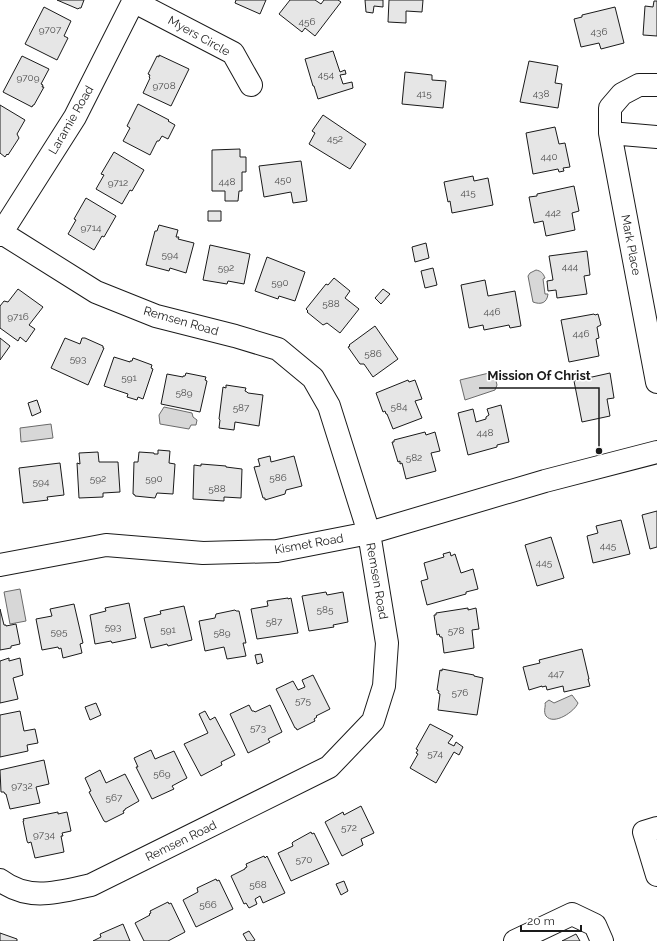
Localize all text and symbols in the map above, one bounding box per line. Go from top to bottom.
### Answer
street label: Myers Circle [166,13,232,59]
house number: 456 [299,16,315,27]
house number: 9707 [39,24,62,35]
house number: 436 [591,26,607,37]
house number: 454 [318,69,335,80]
house number: 9709 [16,72,40,83]
house number: 9708 [152,80,176,91]
street label: Laramie Road [46,83,96,157]
house number: 415 [416,88,432,99]
house number: 438 [533,88,549,99]
house number: 452 [327,133,343,144]
house number: 440 [540,151,558,162]
house number: 450 [274,174,292,185]
house number: 448 [219,176,235,187]
house number: 9712 [108,177,128,188]
house number: 415 [460,187,476,198]
house number: 442 [545,207,561,218]
street label: Mark Place [618,213,644,277]
house number: 9714 [81,222,102,233]
house number: 594 [162,249,179,260]
house number: 444 [562,261,579,272]
house number: 592 [218,262,234,273]
house number: 590 [271,277,289,288]
house number: 588 [322,298,340,309]
street label: Remsen Road [142,304,220,338]
house number: 446 [484,306,500,317]
house number: 9716 [7,311,29,322]
house number: 446 [573,328,589,339]
house number: 586 [364,348,382,359]
house number: 593 [70,353,86,364]
callout: Mission Of Christ [479,363,599,388]
text: Mission Of Christ [487,368,591,383]
house number: 591 [121,372,138,383]
house number: 589 [175,387,193,398]
house number: 584 [391,401,408,412]
house number: 587 [233,402,250,413]
house number: 448 [477,427,493,438]
house number: 582 [406,452,422,463]
house number: 586 [269,472,287,483]
house number: 592 [90,473,106,484]
house number: 590 [145,473,163,484]
house number: 594 [33,476,50,487]
house number: 588 [208,483,226,494]
street label: Kismet Road [273,531,345,557]
house number: 445 [600,540,617,551]
street label: Remsen Road [363,542,391,620]
house number: 445 [536,557,553,568]
house number: 585 [317,604,334,615]
house number: 587 [266,616,283,627]
house number: 593 [105,621,121,632]
house number: 591 [160,624,177,635]
house number: 578 [448,625,464,636]
house number: 595 [51,626,68,637]
house number: 589 [213,627,231,638]
house number: 447 [548,668,565,679]
house number: 576 [452,687,468,698]
house number: 575 [295,695,312,706]
house number: 573 [250,722,266,733]
house number: 574 [427,748,443,759]
house number: 569 [153,768,171,779]
house number: 9732 [11,780,33,791]
house number: 567 [106,792,123,803]
street label: Remsen Road [143,818,219,864]
house number: 572 [341,822,357,833]
house number: 9734 [33,829,56,840]
house number: 570 [296,854,312,865]
house number: 568 [249,879,267,890]
house number: 566 [199,899,217,910]
scale bar [521,907,581,933]
text: 20 m [527,914,555,928]

